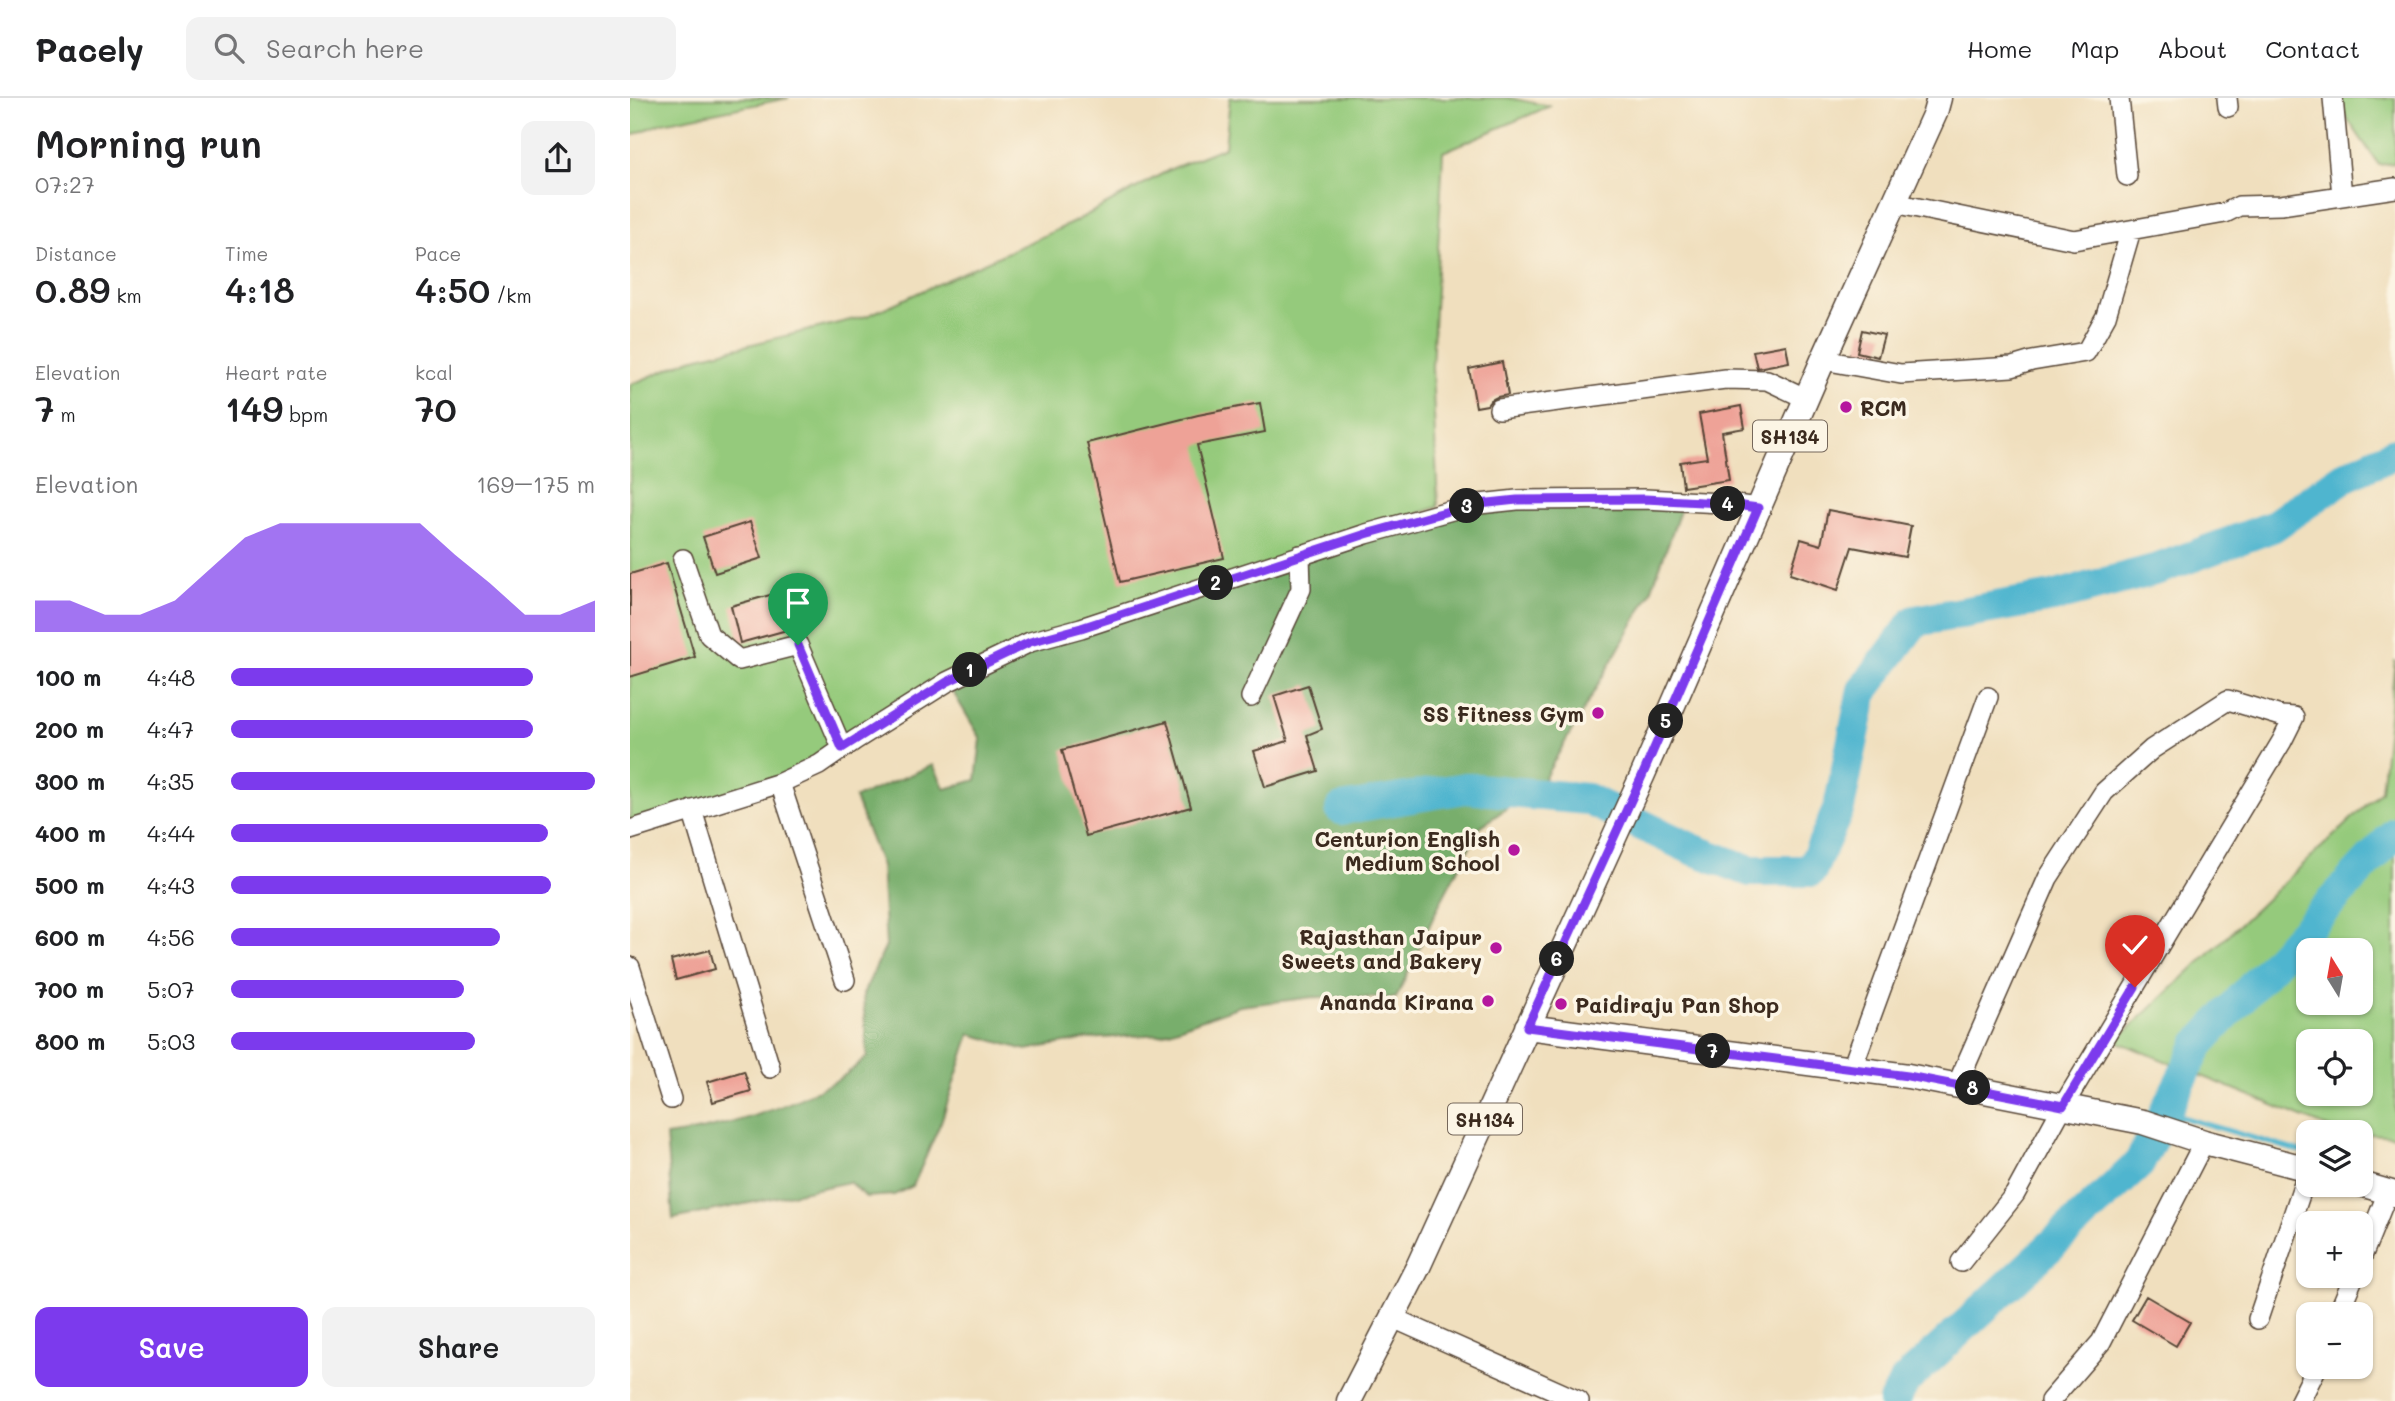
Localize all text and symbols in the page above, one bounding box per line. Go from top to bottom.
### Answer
search box [186,17,676,80]
text: Pacely [35,27,144,70]
icon: search [210,29,248,67]
text: Search here [266,31,424,65]
text: Home [1967,33,2032,64]
text: Map [2070,33,2119,64]
text: About [2157,33,2227,64]
text: Contact [2265,33,2360,64]
text: Morning run [35,118,262,168]
button: share [521,121,595,195]
text: 07:27 [35,169,95,199]
text: Distance [35,241,117,266]
text: Time [225,241,268,266]
text: Pace [415,241,461,266]
text: 0.89 [35,266,110,312]
text: 4:18 [225,266,295,312]
text: 4:50 [415,266,490,312]
text: km [110,283,142,308]
text: /km [490,283,532,308]
text: Elevation [35,360,120,385]
text: Heart rate [225,360,328,385]
text: kcal [415,360,453,385]
text: 7 [35,385,55,431]
text: 149 [225,385,283,431]
text: 70 [415,385,457,431]
place label: RCM [1860,394,1907,421]
marker: RCM [1838,399,1854,415]
text: m [55,402,76,427]
text: bpm [283,402,328,427]
road number: SH134 [1753,420,1827,452]
text: Elevation [35,469,138,499]
text: 169–175 m [476,469,595,499]
pin: 4 [1710,486,1746,522]
pin: 3 [1450,488,1484,524]
text: 4 [1721,491,1734,516]
text: 3 [1461,493,1472,518]
pin: 2 [1198,566,1234,601]
text: 2 [1210,570,1221,595]
pin [768,573,828,645]
icon: arrive [779,584,817,622]
pin: 1 [952,652,988,688]
text: 1 [965,657,974,682]
text: 100 m [35,662,101,692]
text: 4:48 [147,662,195,692]
place label: SS Fitness Gym [1423,700,1584,728]
pin: 5 [1648,704,1684,738]
marker: SS Fitness Gym [1590,705,1606,721]
text: 5 [1660,708,1671,733]
text: 200 m [35,714,104,744]
text: 4:47 [147,714,194,744]
text: 300 m [35,766,105,796]
text: 4:35 [147,766,195,796]
text: 400 m [35,818,106,848]
text: 4:44 [147,818,195,848]
place label: Centurion English Medium School [1315,825,1500,876]
marker: Centurion English Medium School [1506,842,1522,858]
text: 500 m [35,870,105,900]
text: 4:43 [147,870,195,900]
pin [2105,915,2165,987]
text: 600 m [35,922,105,952]
text: 4:56 [147,922,195,952]
place label: Rajasthan Jaipur Sweets and Bakery [1281,923,1482,975]
icon: check [2116,926,2154,964]
north arrow [2296,938,2373,1015]
map controls [2296,938,2373,1379]
marker: Rajasthan Jaipur Sweets and Bakery [1488,940,1504,956]
pin: 6 [1539,942,1574,976]
text: 6 [1551,946,1562,971]
text: 700 m [35,974,104,1004]
text: 5:07 [147,974,195,1004]
place label: Ananda Kirana [1319,988,1474,1015]
place label: Paidiraju Pan Shop [1575,991,1779,1018]
marker: Ananda Kirana [1480,993,1496,1009]
marker: Paidiraju Pan Shop [1553,996,1569,1012]
text: 800 m [35,1026,105,1056]
text: 5:03 [147,1026,195,1056]
button: locate [2296,1029,2373,1106]
pin: 7 [1696,1034,1730,1068]
text: 7 [1707,1038,1718,1063]
pin: 8 [1956,1070,1990,1105]
text: 8 [1967,1075,1978,1100]
road number: SH134 [1448,1104,1522,1134]
button: layers [2296,1120,2373,1197]
button: + [2296,1211,2373,1288]
button: − [2296,1302,2373,1379]
button: Save [35,1307,308,1387]
button: Share [322,1307,595,1387]

